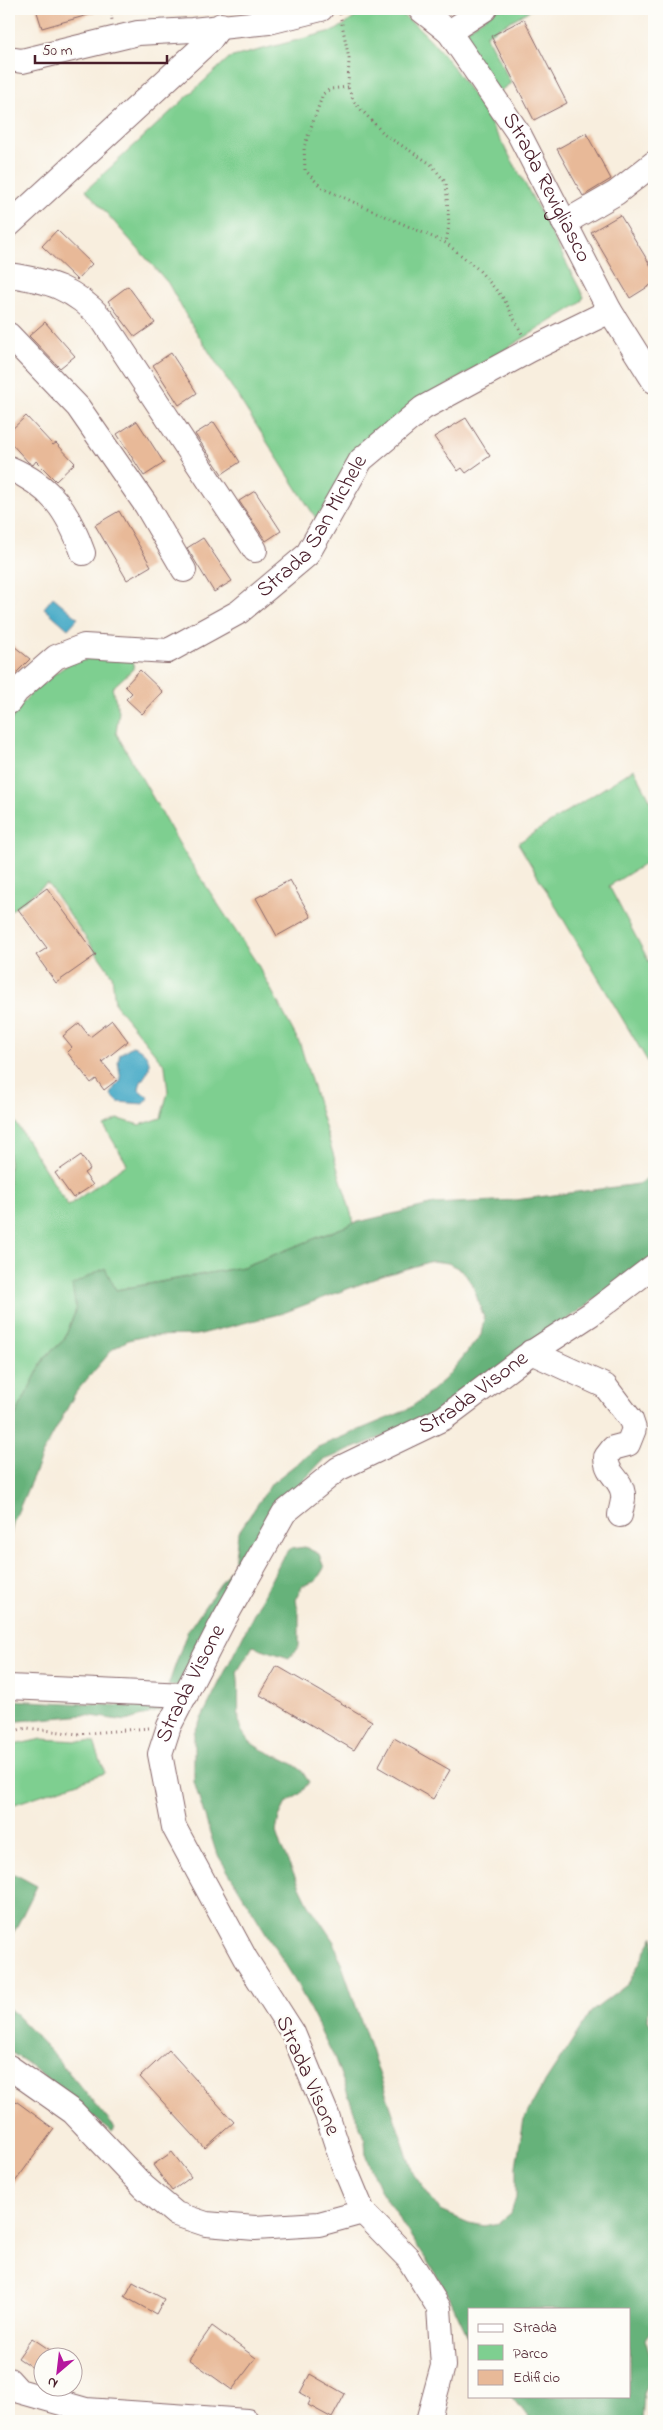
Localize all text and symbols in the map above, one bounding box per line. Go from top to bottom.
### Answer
scale bar [35,32,168,64]
text: 50 m [42,40,73,62]
street label: Strada Revigliasco [493,106,599,269]
street label: Strada San Michele [250,449,377,606]
street label: Strada Visone [413,1343,536,1444]
street label: Strada Visone [149,1619,235,1747]
street label: Strada Visone [266,2011,348,2141]
legend [468,2308,630,2398]
text: Strada [513,2317,557,2339]
text: Parco [513,2343,548,2365]
north arrow [32,2348,82,2398]
text: Edificio [513,2367,560,2389]
text: N [43,2371,62,2394]

